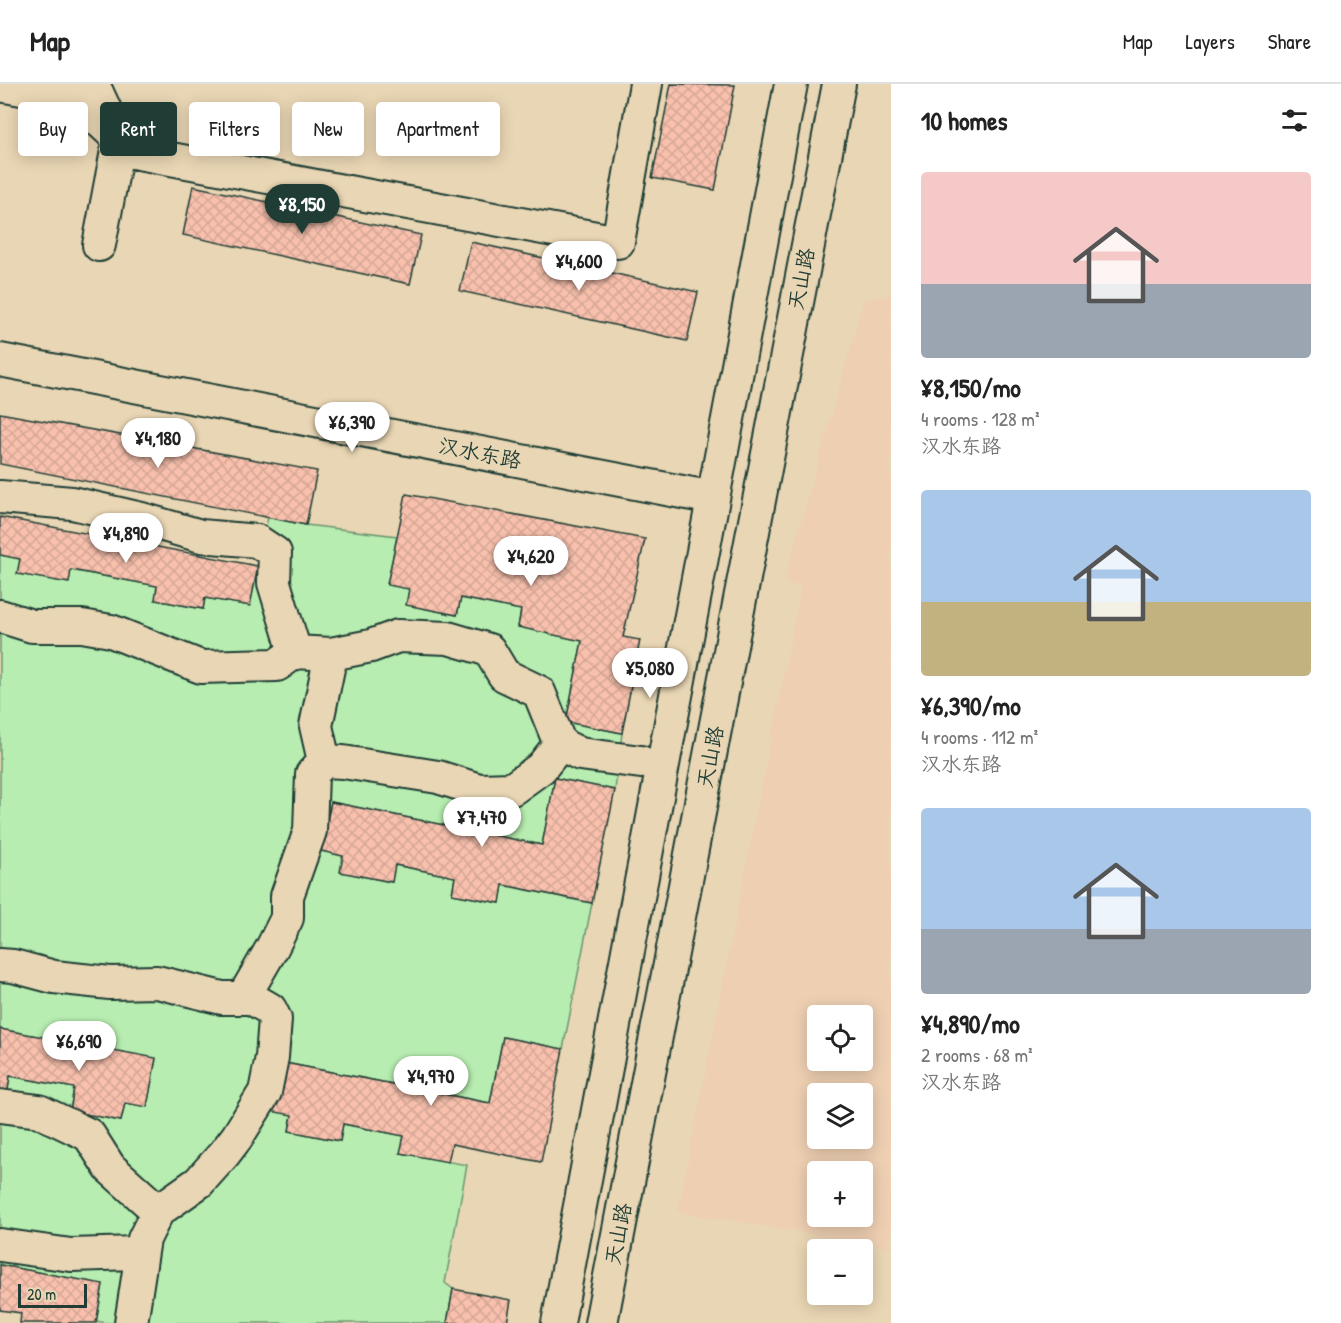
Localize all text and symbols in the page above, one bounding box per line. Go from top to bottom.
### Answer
text: Map [30,22,70,60]
text: Map [1123,27,1152,56]
text: Layers [1185,27,1235,56]
text: Share [1268,27,1311,56]
chip: Buy [18,102,88,156]
chip: Rent [100,102,177,156]
chip: Filters [189,102,280,156]
chip: New [292,102,364,156]
chip: Apartment [376,102,500,156]
text: 10 homes [921,103,1008,138]
icon: filters [1278,104,1311,137]
pin: ¥8,150 [253,184,351,235]
text: ¥8,150 [279,190,325,217]
icon: home [1062,211,1170,319]
pin: ¥4,600 [530,241,628,292]
street label: 天山路 [781,245,821,313]
text: ¥4,600 [556,247,602,274]
text: ¥8,150/mo [921,370,1021,405]
pin: ¥6,390 [303,402,401,453]
text: 4 rooms · 128 m² [921,405,1040,432]
text: ¥6,390 [329,408,375,435]
pin: ¥4,180 [109,418,207,469]
text: ¥4,180 [135,424,181,451]
street label: 汉水东路 [436,431,524,475]
text: 汉水东路 [921,432,1001,459]
pin: ¥4,890 [77,513,175,564]
text: ¥4,890 [103,519,149,546]
icon: home [1062,529,1170,637]
pin: ¥4,620 [482,536,580,587]
text: ¥4,620 [507,542,555,569]
pin: ¥5,080 [601,648,699,699]
text: ¥5,080 [626,654,674,681]
text: ¥6,390/mo [921,688,1021,723]
street label: 天山路 [690,723,730,791]
text: 4 rooms · 112 m² [921,723,1038,750]
text: 汉水东路 [921,750,1001,777]
pin: ¥7,470 [433,797,531,848]
text: ¥7,470 [457,803,507,830]
icon: home [1062,847,1170,955]
map controls [807,1005,873,1305]
button: locate [807,1005,873,1071]
text: ¥4,890/mo [921,1006,1020,1041]
pin: ¥6,690 [30,1021,128,1072]
text: ¥6,690 [56,1027,102,1054]
text: 2 rooms · 68 m² [921,1041,1033,1068]
pin: ¥4,970 [382,1056,480,1107]
text: ¥4,970 [407,1062,455,1089]
text: 汉水东路 [921,1068,1001,1095]
button: layers [807,1083,873,1149]
button: + [807,1161,873,1227]
street label: 天山路 [598,1200,638,1268]
button: − [807,1239,873,1305]
scale bar [18,1281,87,1308]
text: 20 m [27,1283,56,1305]

